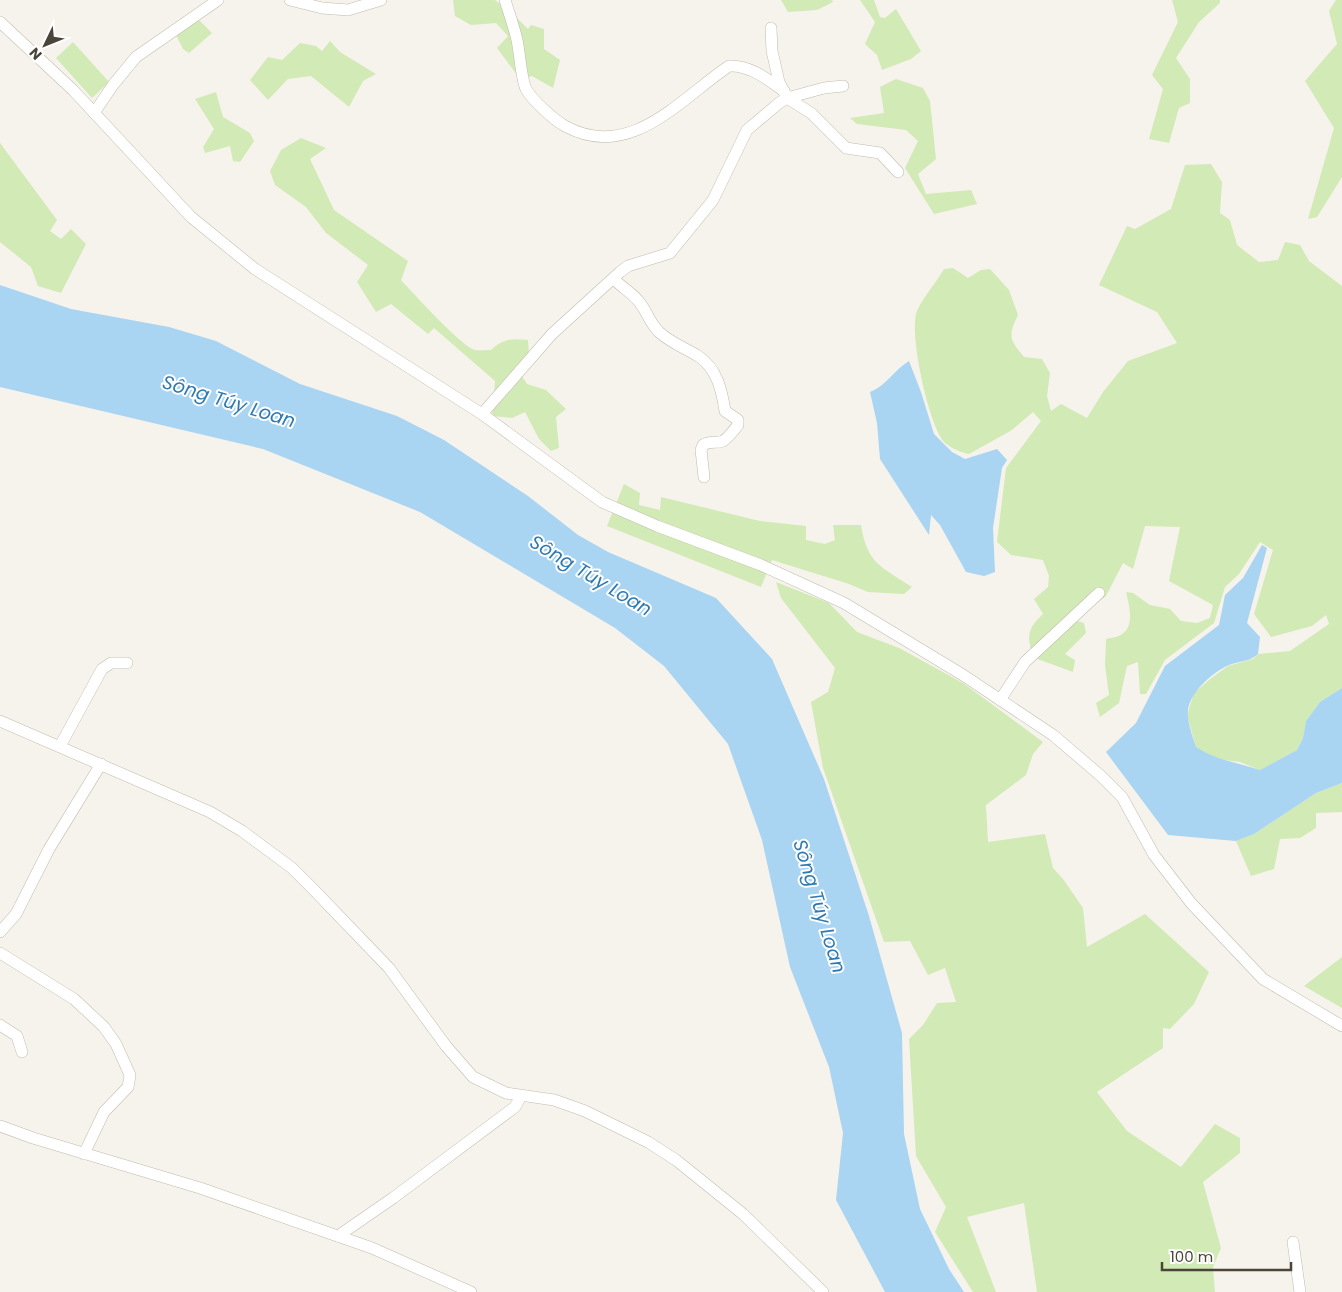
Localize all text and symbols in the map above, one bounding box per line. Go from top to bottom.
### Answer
north arrow [20,20,70,70]
text: N [25,43,46,65]
water label: Sông Túy Loan [159,368,299,435]
water label: Sông Túy Loan [525,528,657,623]
water label: Sông Túy Loan [786,836,853,976]
scale bar [1162,1240,1291,1272]
text: 100 m [1170,1246,1213,1267]

